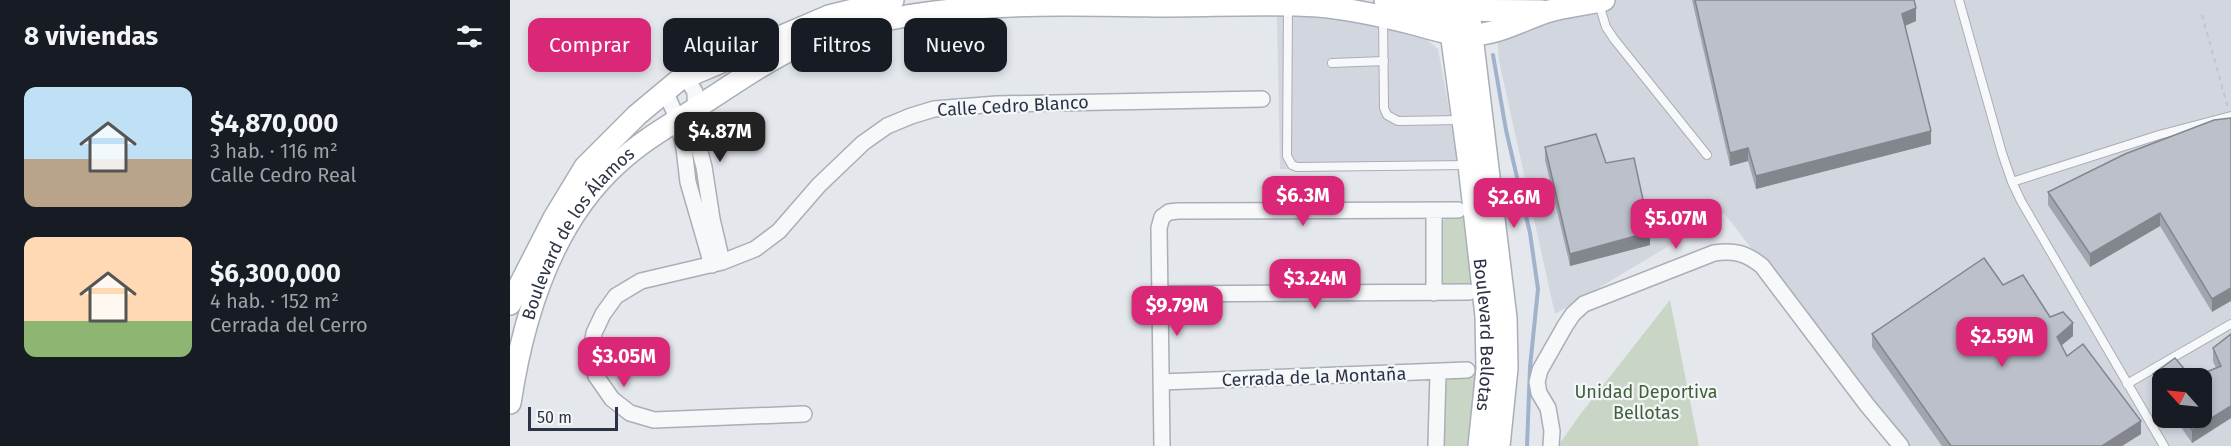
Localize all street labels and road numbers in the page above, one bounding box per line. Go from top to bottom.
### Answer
street label: Calle Cedro Blanco [937,91,1089,121]
street label: Boulevard de los Álamos [517,143,639,323]
street label: Boulevard Bellotas [1469,257,1498,412]
street label: Cerrada de la Montaña [1221,363,1407,391]

